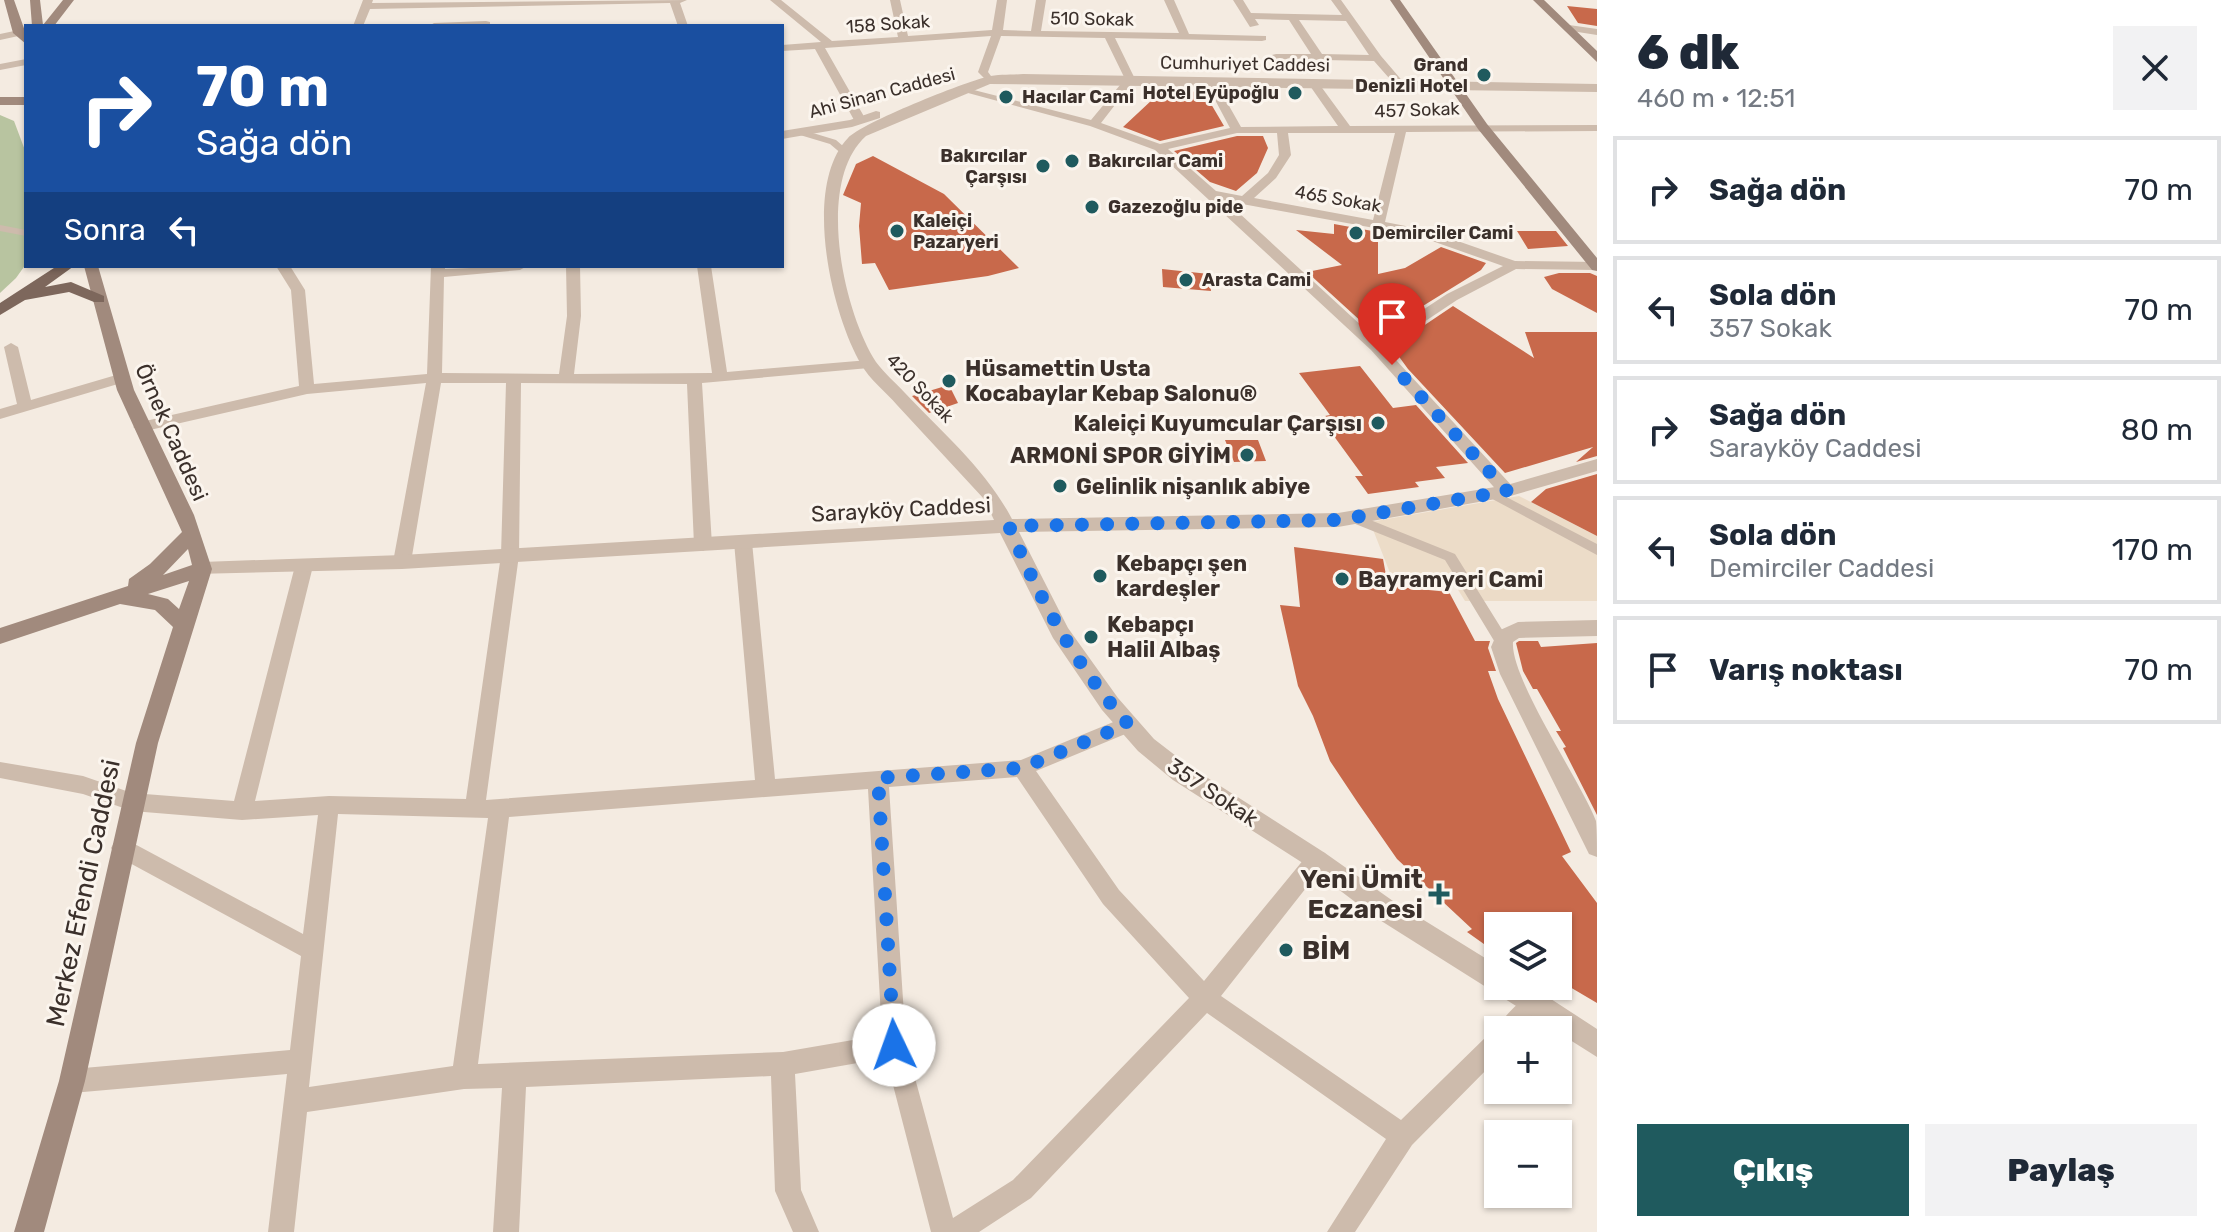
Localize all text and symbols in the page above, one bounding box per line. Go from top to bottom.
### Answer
street label: 510 Sokak [1050,7,1135,31]
street label: 158 Sokak [845,10,931,38]
text: 6 dk [1637,24,1739,81]
button: close [2113,26,2197,110]
street label: Cumhuriyet Caddesi [1160,52,1330,76]
text: 70 m [196,54,329,120]
place label: Grand Denizli Hotel [1355,54,1468,97]
icon: right [64,56,168,160]
street label: Ahi Sinan Caddesi [806,63,958,123]
marker: Grand Denizli Hotel [1475,66,1493,84]
place label: Hotel Eyüpoğlu [1142,82,1279,104]
text: 460 m · 12:51 [1637,83,1795,114]
marker: Hotel Eyüpoğlu [1286,84,1304,102]
place label: Hacılar Cami [1022,86,1134,108]
marker: Hacılar Cami [997,88,1015,106]
street label: 457 Sokak [1374,97,1461,122]
text: Sağa dön [196,121,352,164]
place label: Bakırcılar Çarşısı [940,145,1027,188]
place label: Bakırcılar Cami [1088,150,1223,172]
marker: Bakırcılar Cami [1063,152,1081,170]
marker: Bakırcılar Çarşısı [1034,157,1052,175]
icon: right [1641,168,1685,212]
text: Sağa dön [1709,172,1846,208]
text: 70 m [2125,172,2193,208]
street label: 465 Sokak [1293,181,1383,218]
place label: Gazezoğlu pide [1108,196,1244,218]
marker: Gazezoğlu pide [1083,198,1101,216]
icon: left [162,208,206,252]
place label: Kaleiçi Pazaryeri [913,210,999,253]
text: Sonra [64,212,146,248]
marker: Kaleiçi Pazaryeri [888,222,906,240]
place label: Demirciler Cami [1372,222,1513,244]
marker: Demirciler Cami [1347,224,1365,242]
place label: Arasta Cami [1202,269,1311,291]
marker: Arasta Cami [1177,271,1195,289]
text: Sola dön [1709,277,1836,313]
pin [1358,283,1426,365]
icon: left [1641,288,1685,332]
text: 70 m [2125,292,2193,328]
icon: arrive [1370,295,1414,339]
text: 357 Sokak [1709,313,1832,344]
street label: 420 Sokak [882,349,959,428]
place label: Hüsamettin Usta Kocabaylar Kebap Salonu® [965,355,1257,407]
street label: Örnek Caddesi [129,359,214,505]
marker: Hüsamettin Usta Kocabaylar Kebap Salonu® [940,372,958,390]
text: Sağa dön [1709,397,1846,433]
icon: right [1641,408,1685,452]
place label: Kaleiçi Kuyumcular Çarşısı [1073,410,1362,437]
text: 80 m [2121,412,2193,448]
marker: Kaleiçi Kuyumcular Çarşısı [1369,414,1387,432]
text: Sarayköy Caddesi [1709,433,1922,464]
place label: ARMONİ SPOR GİYİM [1010,442,1231,469]
marker: ARMONİ SPOR GİYİM [1238,446,1256,464]
place label: Gelinlik nişanlık abiye [1076,473,1310,500]
marker: Gelinlik nişanlık abiye [1051,477,1069,495]
street label: Sarayköy Caddesi [811,491,992,528]
text: Sola dön [1709,517,1836,553]
icon: left [1641,528,1685,572]
text: 170 m [2112,532,2193,568]
place label: Kebapçı şen kardeşler [1116,550,1247,602]
text: Demirciler Caddesi [1709,553,1934,584]
place label: Bayramyeri Cami [1358,566,1543,593]
marker: Kebapçı şen kardeşler [1091,567,1109,585]
marker: Bayramyeri Cami [1333,570,1351,588]
place label: Kebapçı Halil Albaş [1107,611,1220,663]
marker: Kebapçı Halil Albaş [1082,628,1100,646]
icon: arrive [1641,648,1685,692]
text: Varış noktası [1709,652,1903,688]
text: 70 m [2125,652,2193,688]
street label: 357 Sokak [1162,752,1264,833]
street label: Merkez Efendi Caddesi [40,757,127,1030]
place label: Yeni Ümit Eczanesi [1300,864,1423,925]
marker: Yeni Ümit Eczanesi [1430,885,1448,903]
map controls [1484,912,1572,1208]
button: layers [1484,912,1572,1000]
place label: BİM [1302,935,1350,966]
marker: BİM [1277,941,1295,959]
position arrow [852,1003,936,1087]
button: + [1484,1016,1572,1104]
button: − [1484,1120,1572,1208]
button: Çıkış [1637,1124,1909,1216]
button: Paylaş [1925,1124,2197,1216]

